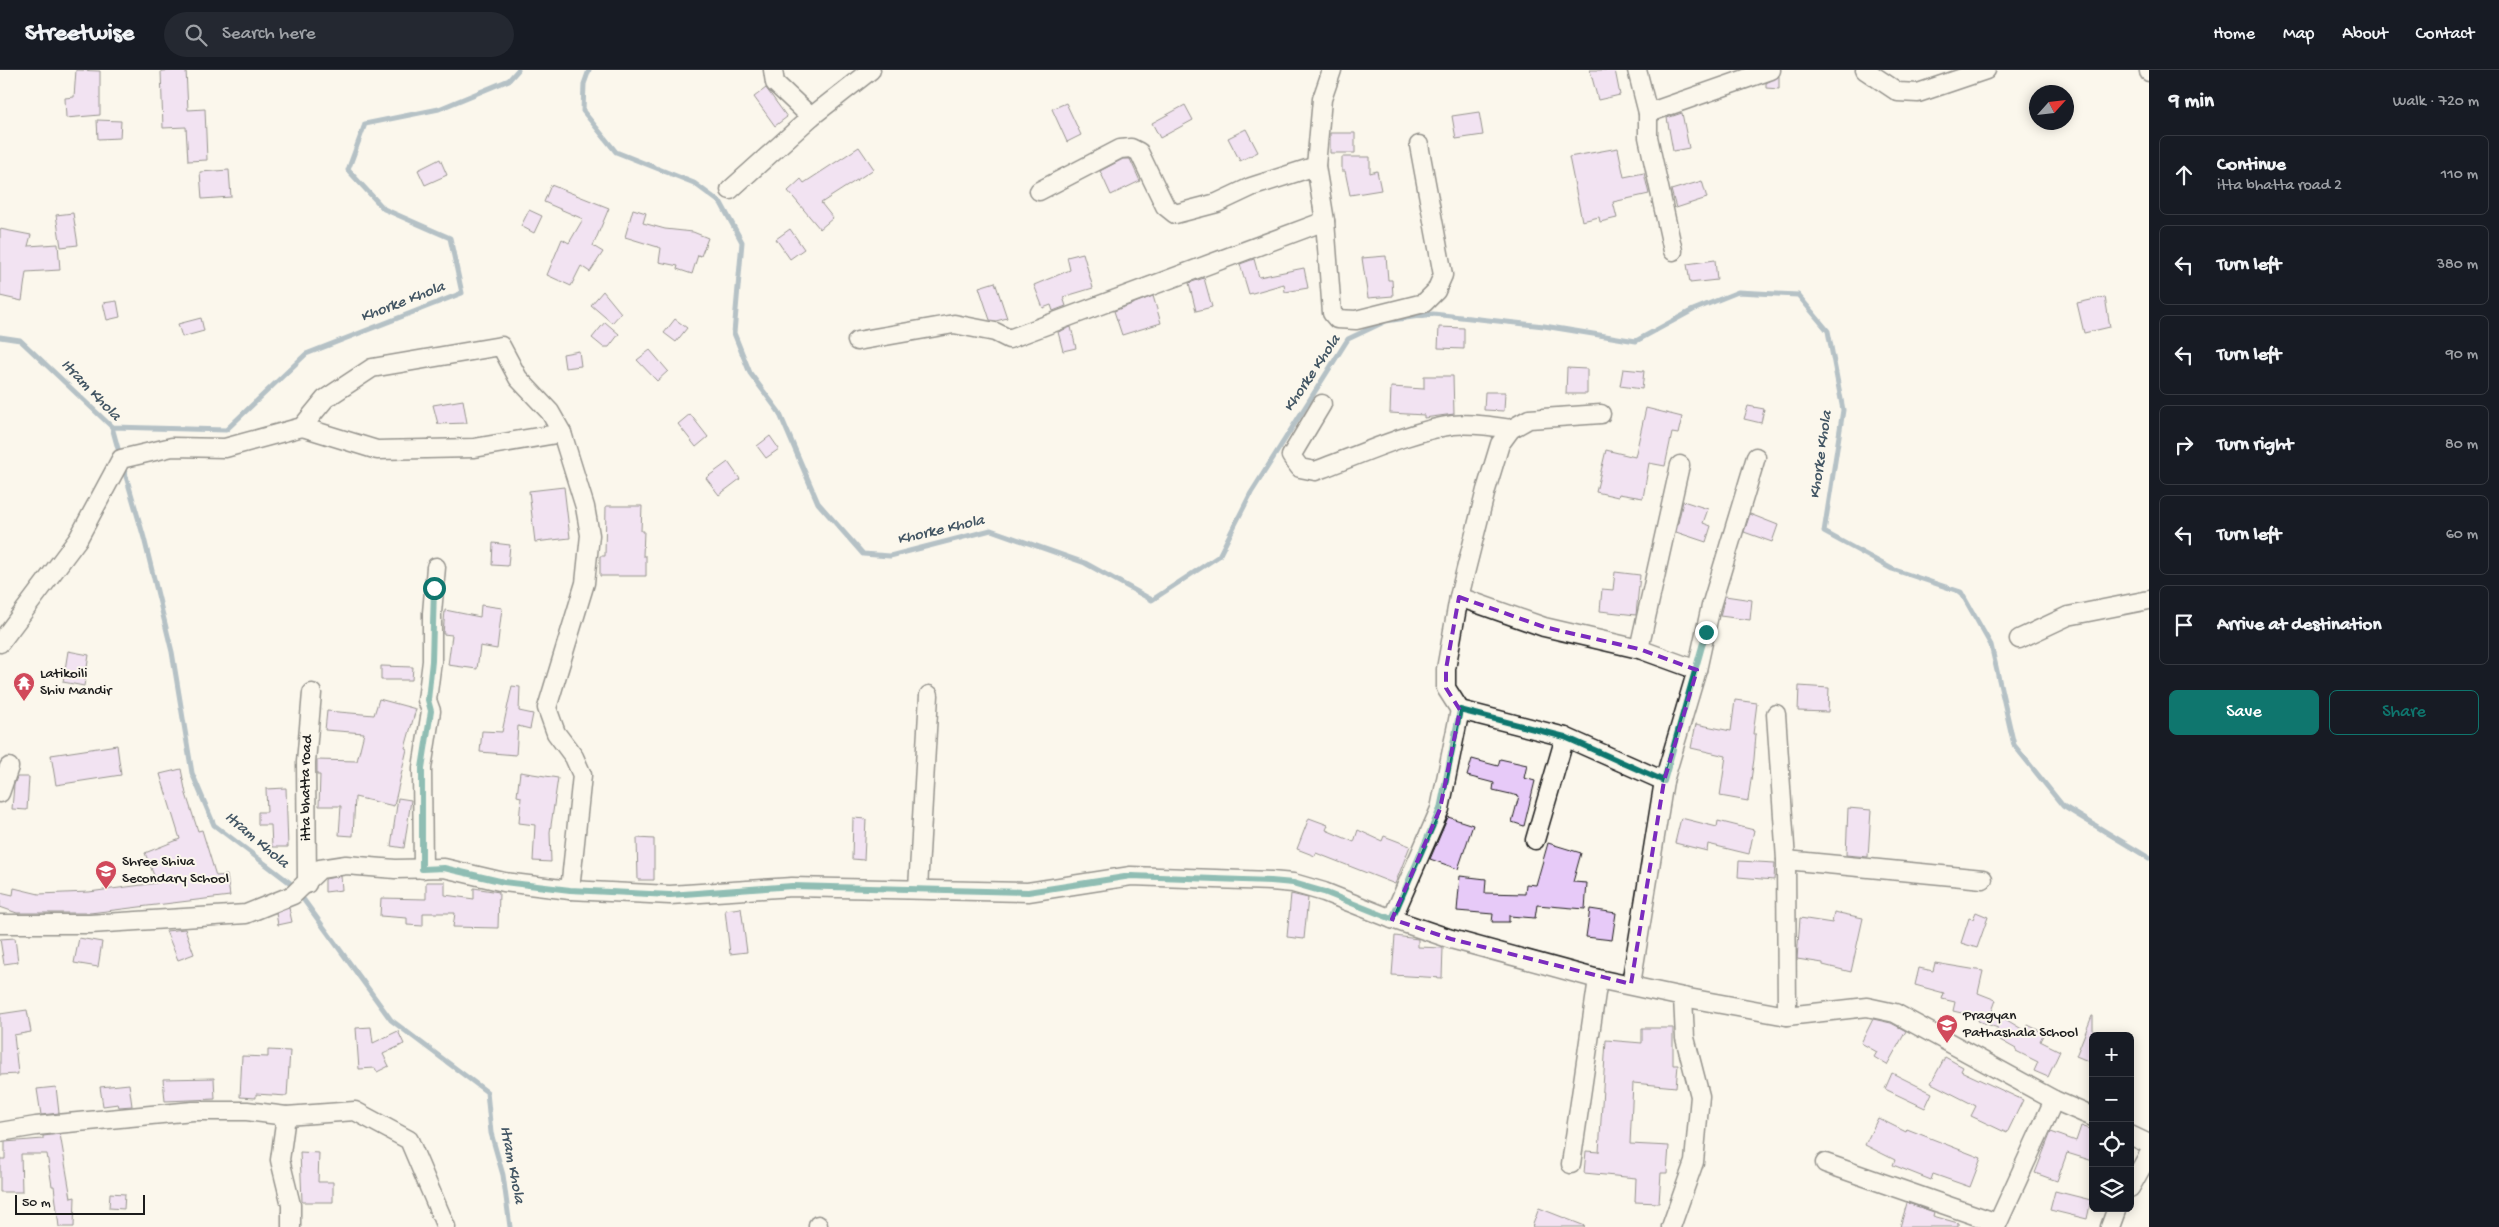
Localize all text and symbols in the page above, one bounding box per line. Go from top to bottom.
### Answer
search box [164,12,514,57]
text: Streetwise [25,20,134,49]
icon: search [182,21,210,49]
text: Search here [222,23,316,46]
text: Home [2213,24,2255,45]
text: Map [2283,24,2314,45]
text: About [2342,24,2388,45]
text: Contact [2416,24,2474,45]
north arrow [2029,85,2074,130]
text: 9 min [2169,90,2214,115]
text: Walk · 720 m [2393,93,2479,112]
text: Continue [2217,154,2286,177]
icon: ahead [2170,161,2198,189]
text: 110 m [2441,166,2478,185]
text: itta bhatta road 2 [2217,177,2342,196]
icon: left [2170,251,2198,279]
text: Turn left [2217,254,2281,277]
text: 380 m [2437,256,2478,275]
water label: Khorke Khola [358,278,449,328]
water label: Khorke Khola [1280,331,1346,416]
icon: left [2170,341,2198,369]
text: Turn left [2217,344,2281,367]
text: 90 m [2446,346,2478,365]
water label: Itram Khola [56,356,125,427]
water label: Khorke Khola [1806,409,1838,500]
icon: right [2170,431,2198,459]
text: Turn right [2217,434,2293,457]
text: 80 m [2445,436,2478,455]
water label: Khorke Khola [896,512,987,550]
icon: left [2170,521,2198,549]
text: Turn left [2217,524,2281,547]
text: 60 m [2446,526,2478,545]
route start [423,577,446,600]
icon: arrive [2170,611,2198,639]
text: Arrive at destination [2217,614,2381,637]
route end [1695,621,1718,644]
place label: Latikoili Shiv Mandir [40,665,113,700]
temple icon: Latikoili Shiv Mandir [12,671,36,702]
button: Save [2169,690,2319,735]
button: Share [2329,690,2479,735]
street label: itta bhatta road [297,733,317,841]
water label: Itram Khola [220,809,293,874]
place label: Shree Shiva Secondary School [122,853,229,888]
school or university icon: Shree Shiva Secondary School [94,859,118,890]
place label: Pragyan Pathashala School [1962,1007,2078,1042]
school or university icon: Pragyan Pathashala School [1935,1013,1959,1044]
map controls [2089,1032,2134,1212]
button: + [2089,1032,2134,1077]
button: − [2089,1077,2134,1122]
button: locate [2089,1122,2134,1167]
water label: Itram Khola [494,1125,528,1206]
button: layers [2089,1167,2134,1212]
scale bar [15,1192,145,1215]
text: 50 m [22,1195,51,1212]

